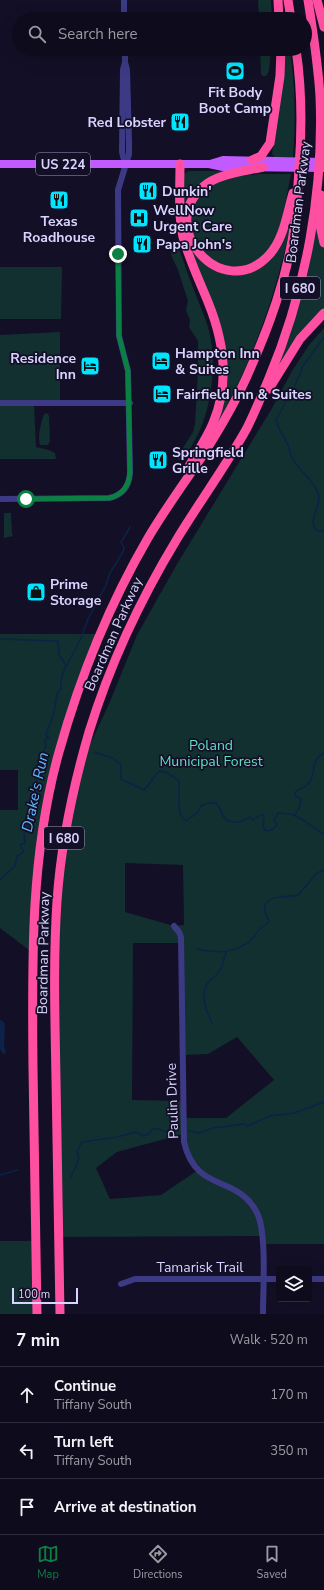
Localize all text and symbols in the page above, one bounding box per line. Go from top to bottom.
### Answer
search box [12,12,312,56]
icon: search [26,23,48,45]
text: Search here [58,24,138,44]
sports icon: Fit Body Boot Camp [224,60,246,82]
place label: Fit Body Boot Camp [199,83,271,118]
restaurant icon: Red Lobster [169,111,191,133]
place label: Red Lobster [87,113,166,132]
street label: Boardman Parkway [282,139,315,264]
road number: US 224 [36,153,90,175]
restaurant icon: Dunkin' [137,180,159,202]
place label: Dunkin' [162,182,212,201]
restaurant icon: Texas Roadhouse [48,189,70,211]
place label: WellNow Urgent Care [153,201,232,236]
hospital icon: WellNow Urgent Care [128,207,150,229]
place label: Texas Roadhouse [23,212,96,247]
restaurant icon: Papa John's [131,233,153,255]
place label: Papa John's [156,235,232,254]
route end [109,245,127,263]
road number: I 680 [280,277,320,299]
place label: Hampton Inn & Suites [175,344,260,379]
place label: Residence Inn [10,349,76,384]
hotel icon: Hampton Inn & Suites [150,350,172,372]
hotel icon: Residence Inn [79,355,101,377]
hotel icon: Fairfield Inn & Suites [151,383,173,405]
place label: Fairfield Inn & Suites [176,385,312,404]
place label: Springfield Grille [172,443,244,478]
restaurant icon: Springfield Grille [147,449,169,471]
route start [17,490,35,508]
street label: Boardman Parkway [80,574,147,694]
place label: Prime Storage [50,575,102,610]
shop icon: Prime Storage [25,581,47,603]
park label: Poland Municipal Forest [159,736,263,771]
water label: Drake's Run [17,750,53,834]
road number: I 680 [44,827,84,849]
street label: Boardman Parkway [33,891,54,1014]
street label: Paulin Drive [162,1063,183,1139]
street label: Tamarisk Trail [157,1258,244,1277]
map controls [276,1266,312,1302]
button: layers [276,1266,312,1302]
scale bar [12,1286,78,1305]
text: 100 m [18,1287,50,1302]
text: 7 min [16,1329,60,1352]
text: Walk · 520 m [230,1331,308,1349]
text: Continue [54,1376,116,1396]
icon: ahead [16,1384,38,1406]
text: 170 m [270,1386,308,1404]
text: Tiffany South [54,1396,132,1414]
text: Turn left [54,1432,113,1452]
icon: left [16,1440,38,1462]
text: 350 m [270,1442,308,1460]
text: Tiffany South [54,1452,132,1470]
icon: arrive [16,1496,38,1518]
text: Arrive at destination [54,1497,197,1517]
tab: Map [37,1543,59,1582]
tab: Directions [133,1543,183,1582]
tab: Saved [257,1543,287,1582]

